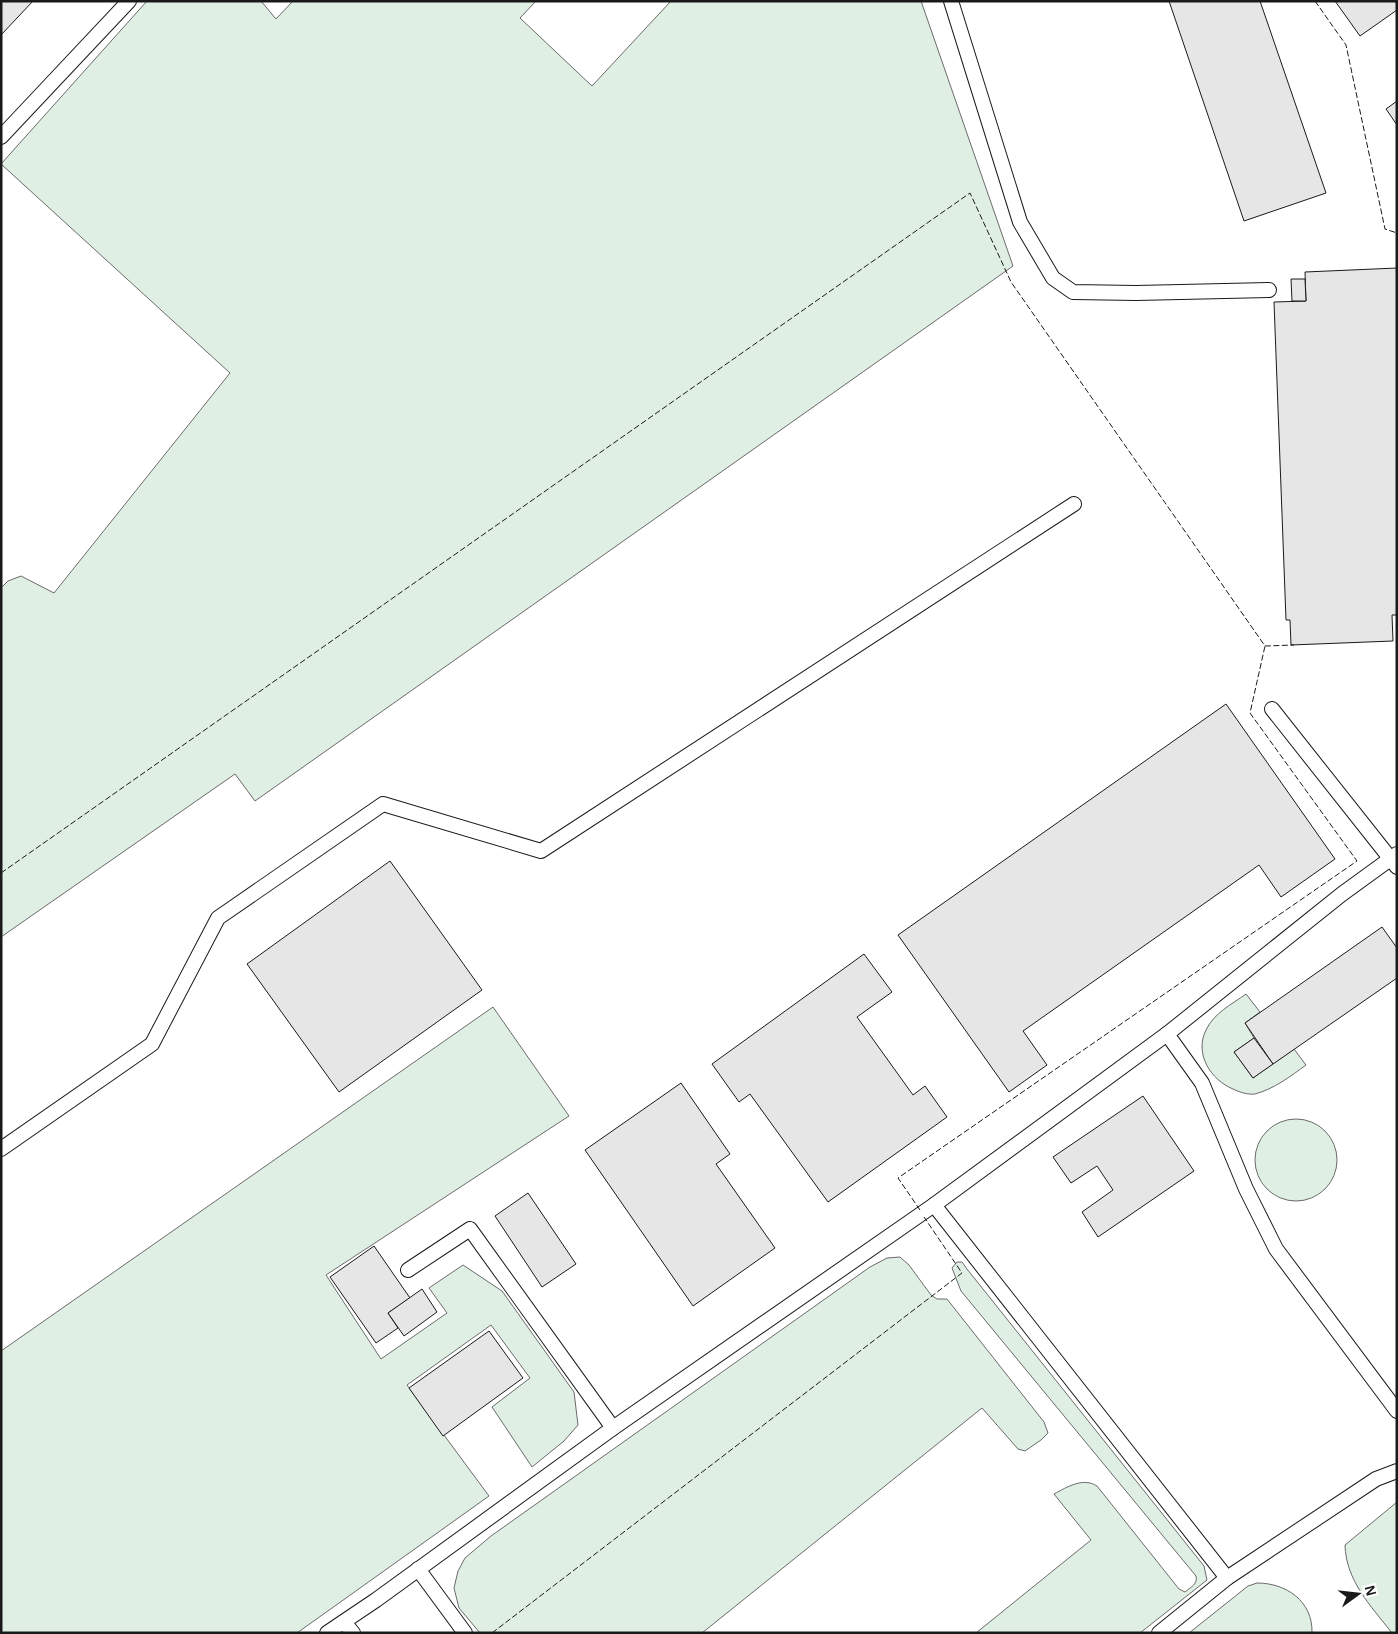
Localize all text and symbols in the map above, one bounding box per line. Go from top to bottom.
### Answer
north arrow [1333,1569,1383,1619]
text: N [1362,1584,1380,1598]

